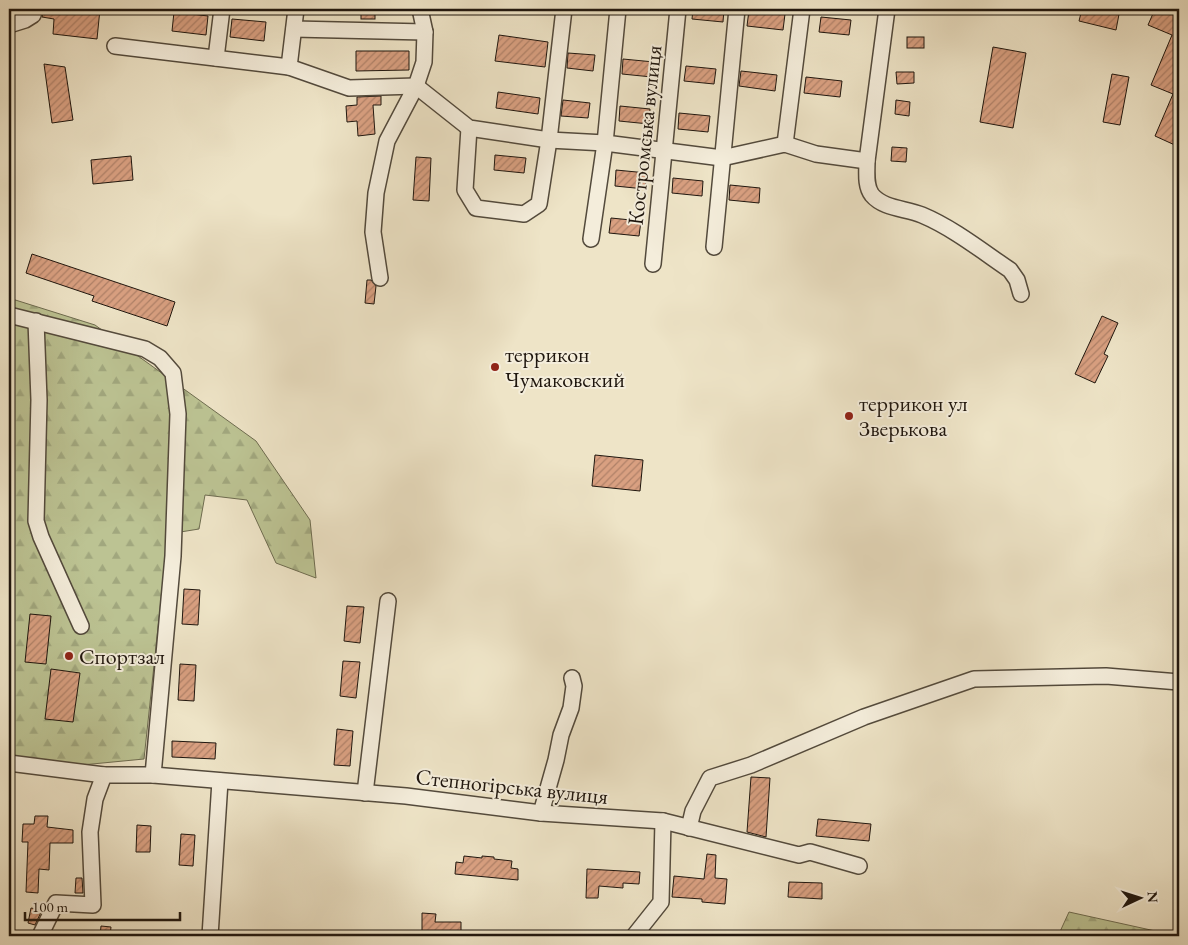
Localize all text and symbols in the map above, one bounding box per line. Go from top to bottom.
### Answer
street label: Костромська вулиця [621,43,668,226]
place label: террикон Чумаковский [505,340,625,394]
marker: террикон Чумаковский [489,361,501,373]
place label: террикон ул Зверькова [859,389,968,443]
marker: террикон ул Зверькова [843,410,855,422]
place label: Спортзал [79,642,165,671]
marker: Спортзал [63,650,75,662]
street label: Степногірська вулиця [414,762,610,811]
north arrow [1116,872,1166,922]
scale bar [25,890,180,922]
text: N [1144,891,1162,904]
text: 100 m [32,897,69,916]

